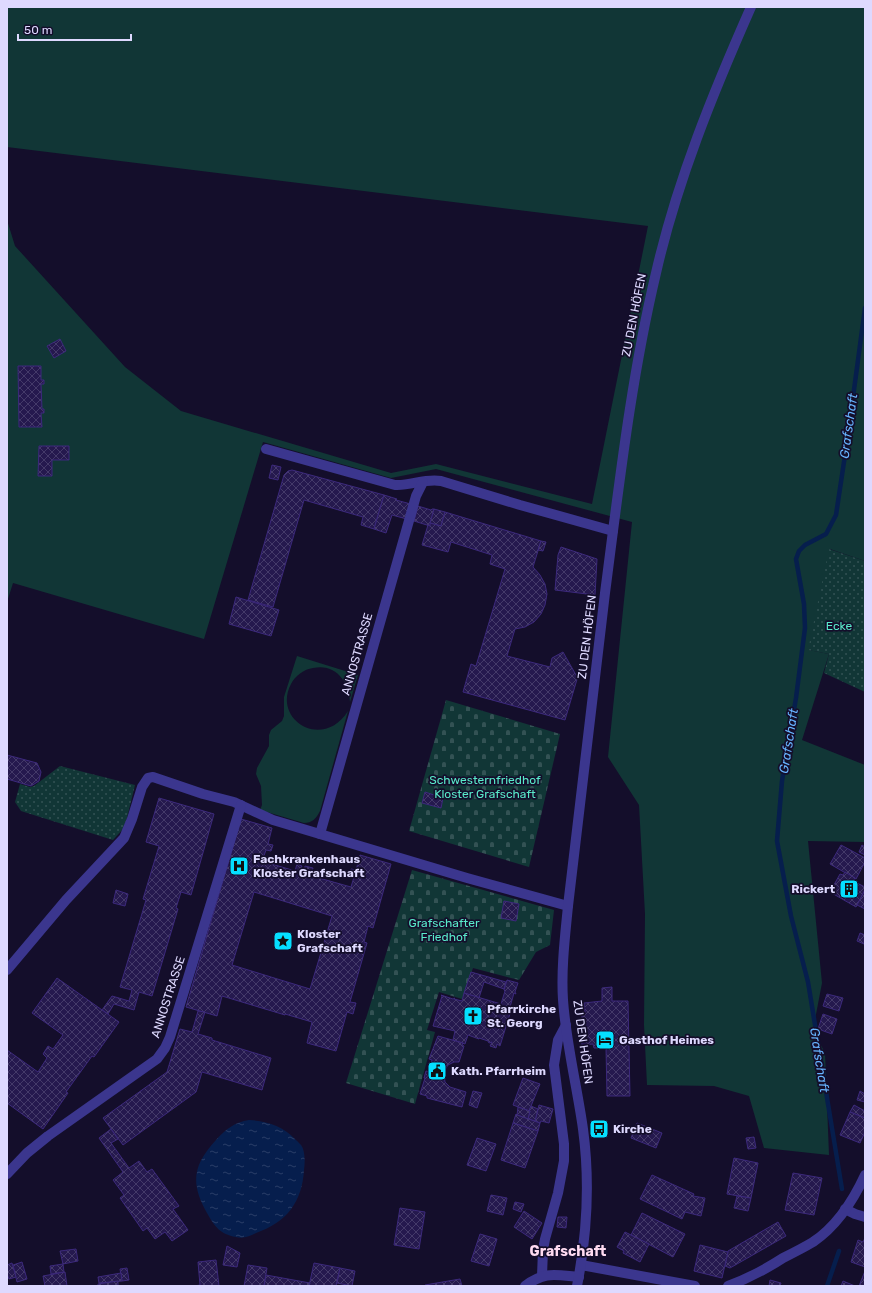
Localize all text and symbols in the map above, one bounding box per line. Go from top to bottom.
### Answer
scale bar [18,16,131,42]
text: 50 m [24,23,52,37]
street label: ZU DEN HÖFEN [619,272,649,358]
water label: Grafschaft [836,392,861,460]
street label: ZU DEN HÖFEN [575,594,599,680]
street label: ANNOSTRASSE [339,611,375,697]
park label: Ecke [826,619,853,633]
water label: Grafschaft [776,706,801,775]
park label: Schwesternfriedhof Kloster Grafschaft [429,773,541,801]
place label: Fachkrankenhaus Kloster Grafschaft [253,852,365,880]
hospital icon: Fachkrankenhaus Kloster Grafschaft [228,855,250,877]
building icon: Rickert [838,878,860,900]
place label: Rickert [791,882,835,896]
park label: Grafschafter Friedhof [408,916,480,944]
place label: Kloster Grafschaft [297,927,363,955]
place icon: Kloster Grafschaft [272,930,294,952]
street label: ANNOSTRASSE [148,954,188,1040]
street label: ZU DEN HÖFEN [570,999,596,1085]
place label: Pfarrkirche St. Georg [487,1002,556,1030]
church icon: Pfarrkirche St. Georg [462,1005,484,1027]
water label: Grafschaft [807,1026,832,1095]
hotel icon: Gasthof Heimes [594,1029,616,1051]
place label: Gasthof Heimes [619,1033,714,1047]
public building icon: Kath. Pfarrheim [426,1060,448,1082]
place label: Kath. Pfarrheim [451,1064,546,1078]
bus stop icon: Kirche [588,1118,610,1140]
place label: Kirche [613,1122,652,1136]
district label: Grafschaft [530,1243,607,1260]

